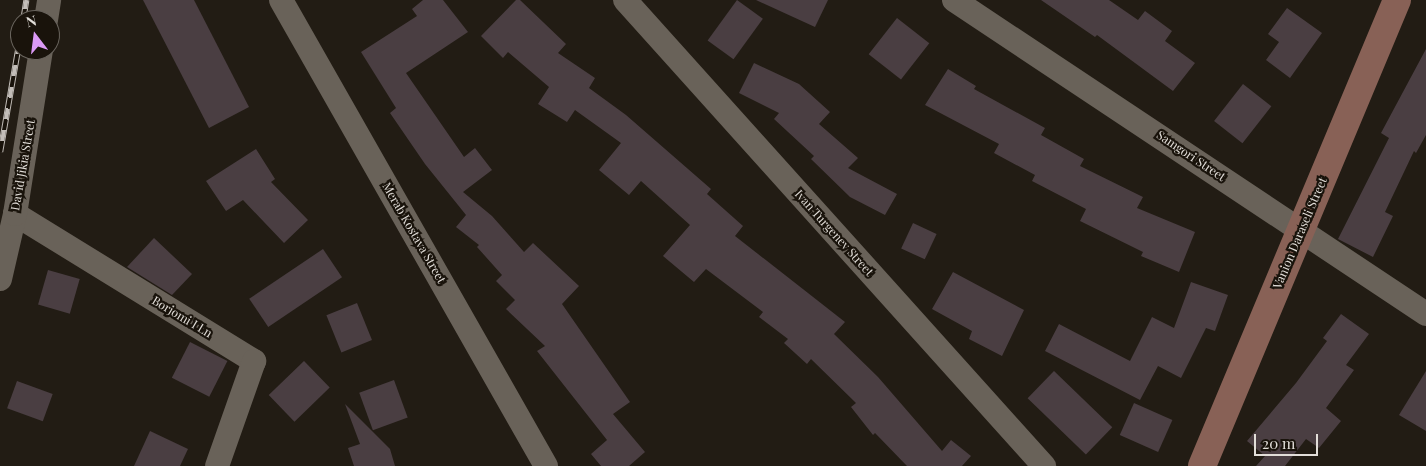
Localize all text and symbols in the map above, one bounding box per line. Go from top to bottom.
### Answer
north arrow [10,10,60,60]
text: N [24,11,39,31]
street label: David Jikia Street [8,118,38,212]
street label: Samgori Street [1154,128,1228,184]
street label: Vanion Daraseli Street [1270,175,1330,291]
street label: Merab Kostava Street [379,180,449,286]
street label: Ivan Turgenev Street [791,187,877,279]
street label: Borjomi I Ln [149,293,215,341]
scale bar [1256,424,1320,456]
text: 20 m [1262,433,1295,453]

